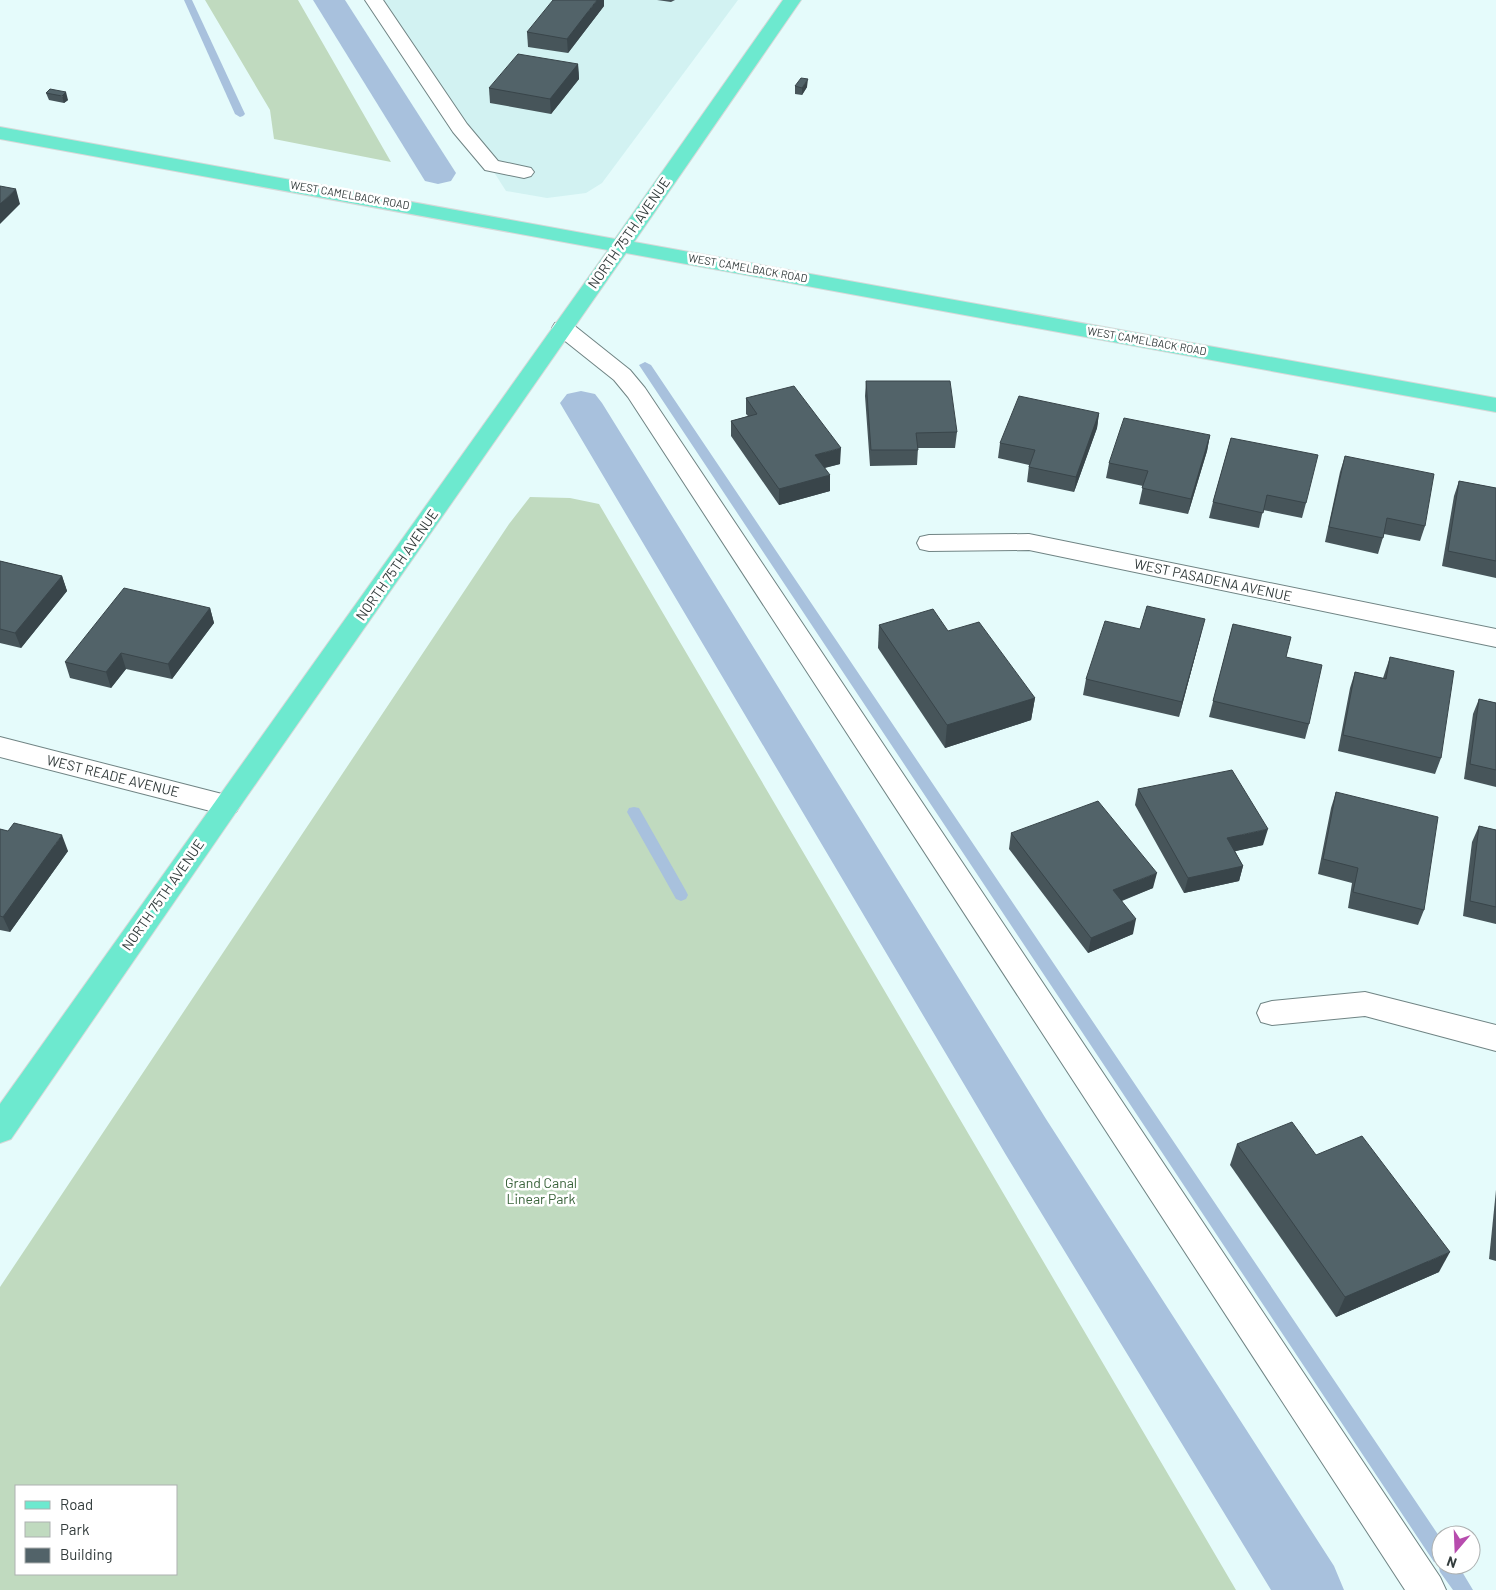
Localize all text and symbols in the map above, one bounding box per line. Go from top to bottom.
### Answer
street label: NORTH 75TH AVENUE [584,174,673,292]
street label: WEST CAMELBACK ROAD [290,178,411,211]
street label: WEST CAMELBACK ROAD [688,251,809,284]
street label: WEST CAMELBACK ROAD [1087,324,1208,357]
street label: NORTH 75TH AVENUE [352,506,441,624]
street label: WEST PASADENA AVENUE [1133,554,1294,605]
street label: WEST READE AVENUE [45,751,181,800]
street label: NORTH 75TH AVENUE [118,836,207,954]
park label: Grand Canal Linear Park [505,1174,577,1207]
legend [15,1485,178,1575]
text: Road [60,1495,93,1513]
text: Park [60,1520,90,1538]
north arrow [1431,1525,1481,1575]
text: Building [60,1545,113,1563]
text: N [1444,1553,1459,1572]

